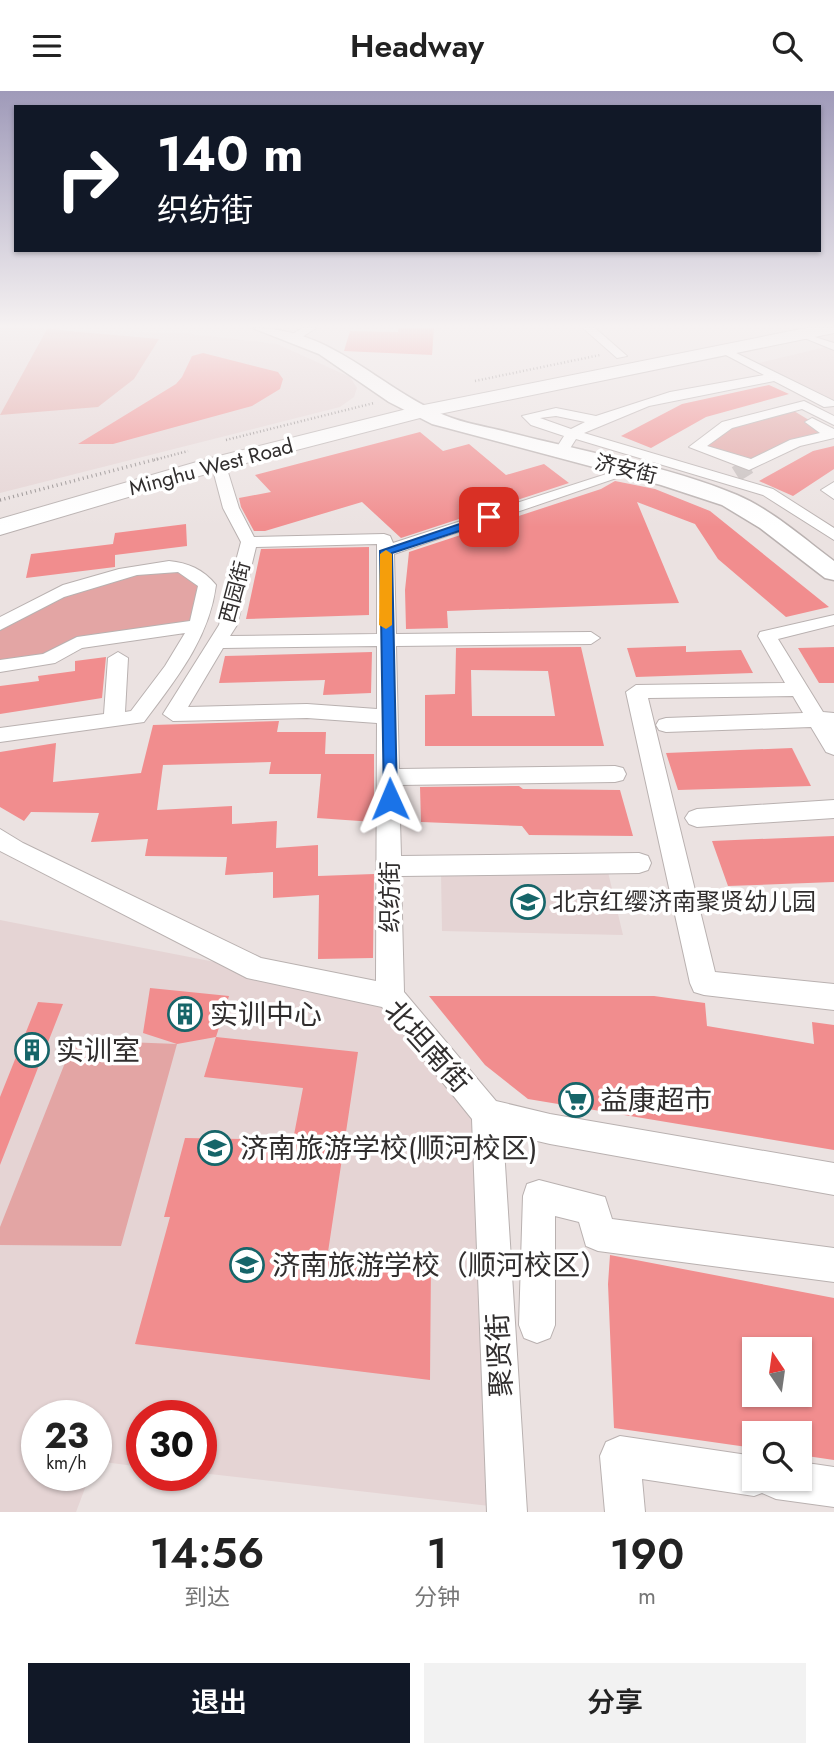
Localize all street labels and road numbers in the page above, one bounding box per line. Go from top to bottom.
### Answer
street label: Minghu West Road [126,431,296,503]
street label: 济安街 [592,447,660,491]
street label: 西园街 [212,558,258,626]
street label: 织纺街 [372,861,407,933]
street label: 北坦南街 [375,991,480,1102]
street label: 聚贤街 [477,1312,522,1398]

